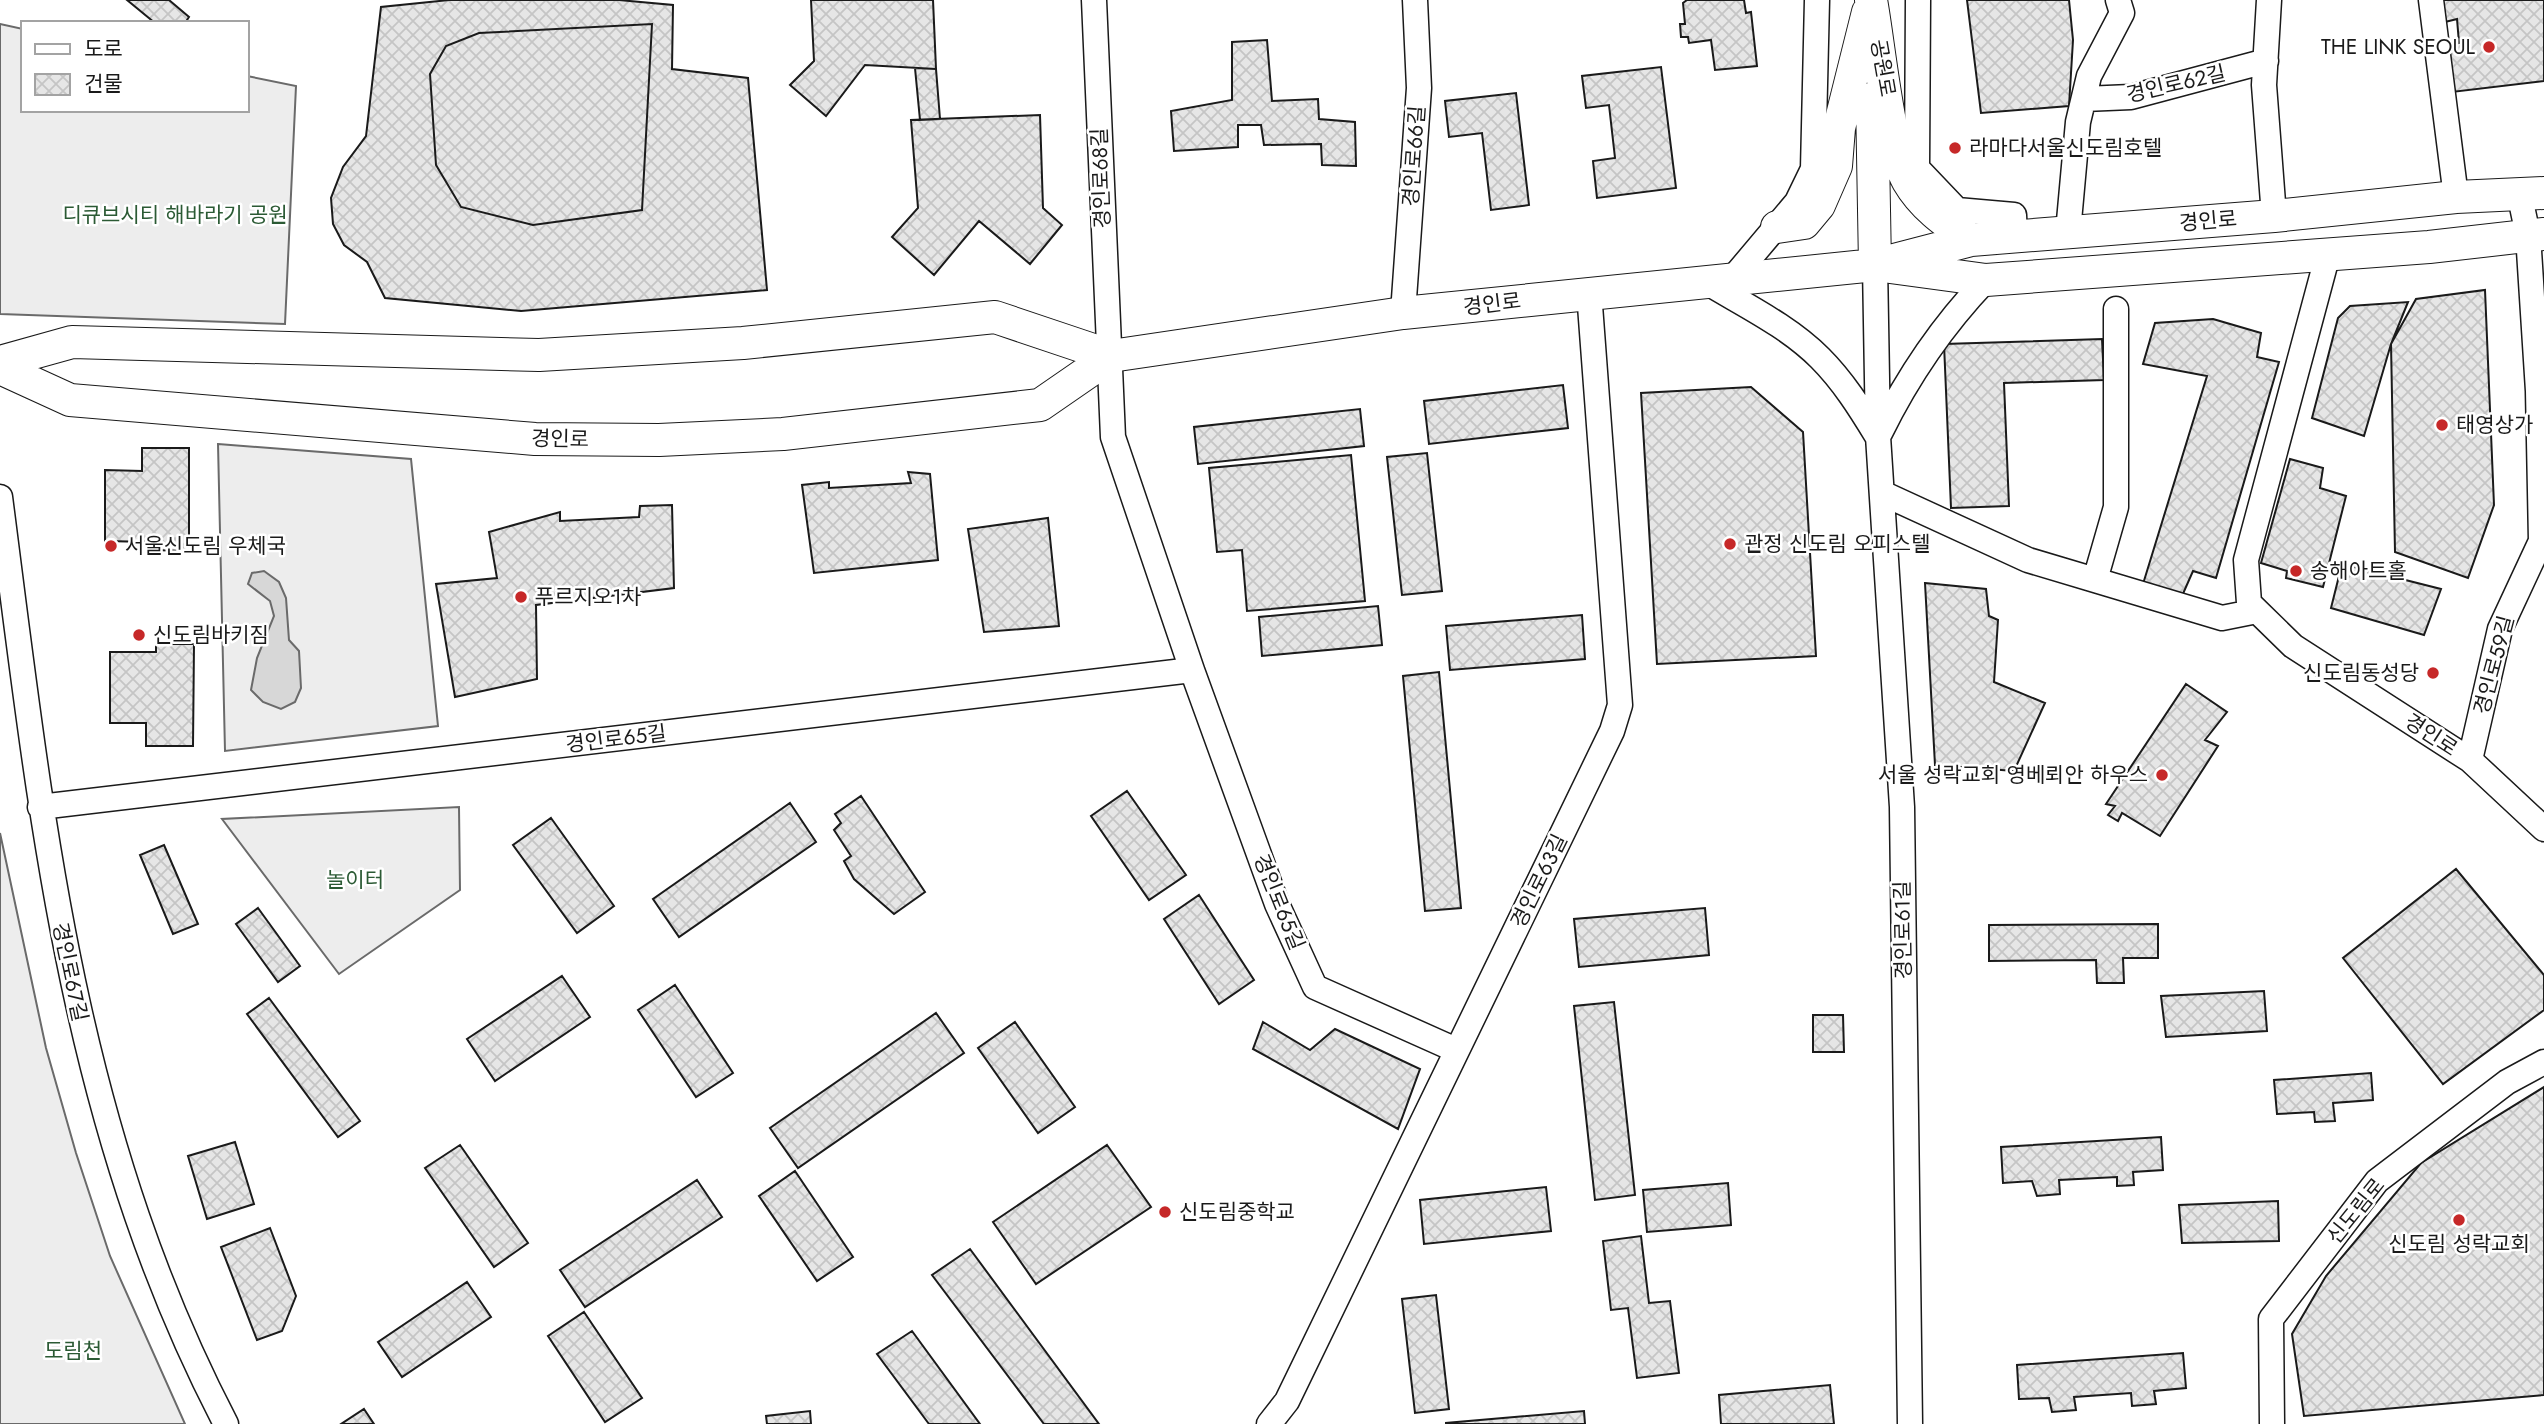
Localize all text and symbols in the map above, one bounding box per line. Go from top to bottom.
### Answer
legend [21,21,248,112]
place label: THE LINK SEOUL [2321,32,2476,62]
text: 도로 [84,34,123,64]
street label: 공원로 [1863,37,1903,99]
marker: THE LINK SEOUL [2481,39,2497,55]
street label: 경인로62길 [2123,58,2229,110]
text: 건물 [84,69,123,99]
street label: 경인로66길 [1395,104,1433,208]
street label: 경인로68길 [1084,127,1118,229]
place label: 라마다서울신도림호텔 [1969,133,2162,163]
marker: 라마다서울신도림호텔 [1947,140,1963,156]
park label: 디큐브시티 해바라기 공원 [62,200,288,230]
street label: 경인로 [2178,204,2238,238]
street label: 경인로 [1461,286,1523,322]
place label: 태영상가 [2456,410,2533,440]
marker: 태영상가 [2434,417,2450,433]
street label: 경인로 [531,423,589,455]
place label: 관정 신도림 오피스텔 [1744,529,1930,559]
place label: 서울신도림 우체국 [125,531,286,561]
marker: 관정 신도림 오피스텔 [1722,536,1738,552]
marker: 서울신도림 우체국 [103,538,119,554]
place label: 송해아트홀 [2310,556,2407,586]
marker: 송해아트홀 [2288,563,2304,579]
place label: 푸르지오1차 [535,582,641,612]
marker: 푸르지오1차 [513,589,529,605]
street label: 경인로59길 [2466,612,2522,718]
place label: 신도림바키짐 [153,620,269,650]
marker: 신도림바키짐 [131,627,147,643]
place label: 신도림동성당 [2303,658,2419,688]
marker: 신도림동성당 [2425,665,2441,681]
street label: 경인로 [2399,707,2463,763]
street label: 경인로65길 [564,718,668,760]
place label: 서울 성락교회 영베뢰안 하우스 [1878,760,2148,790]
marker: 서울 성락교회 영베뢰안 하우스 [2154,767,2170,783]
street label: 경인로63길 [1503,829,1575,933]
street label: 경인로65길 [1246,849,1312,955]
park label: 놀이터 [326,865,384,895]
street label: 경인로61길 [1887,880,1919,980]
street label: 경인로67길 [45,920,95,1024]
street label: 신도림로 [2320,1172,2392,1250]
place label: 신도림중학교 [1179,1197,1295,1227]
marker: 신도림중학교 [1157,1204,1173,1220]
marker: 신도림 성락교회 [2451,1212,2467,1228]
place label: 신도림 성락교회 [2388,1229,2530,1259]
park label: 도림천 [44,1336,102,1366]

